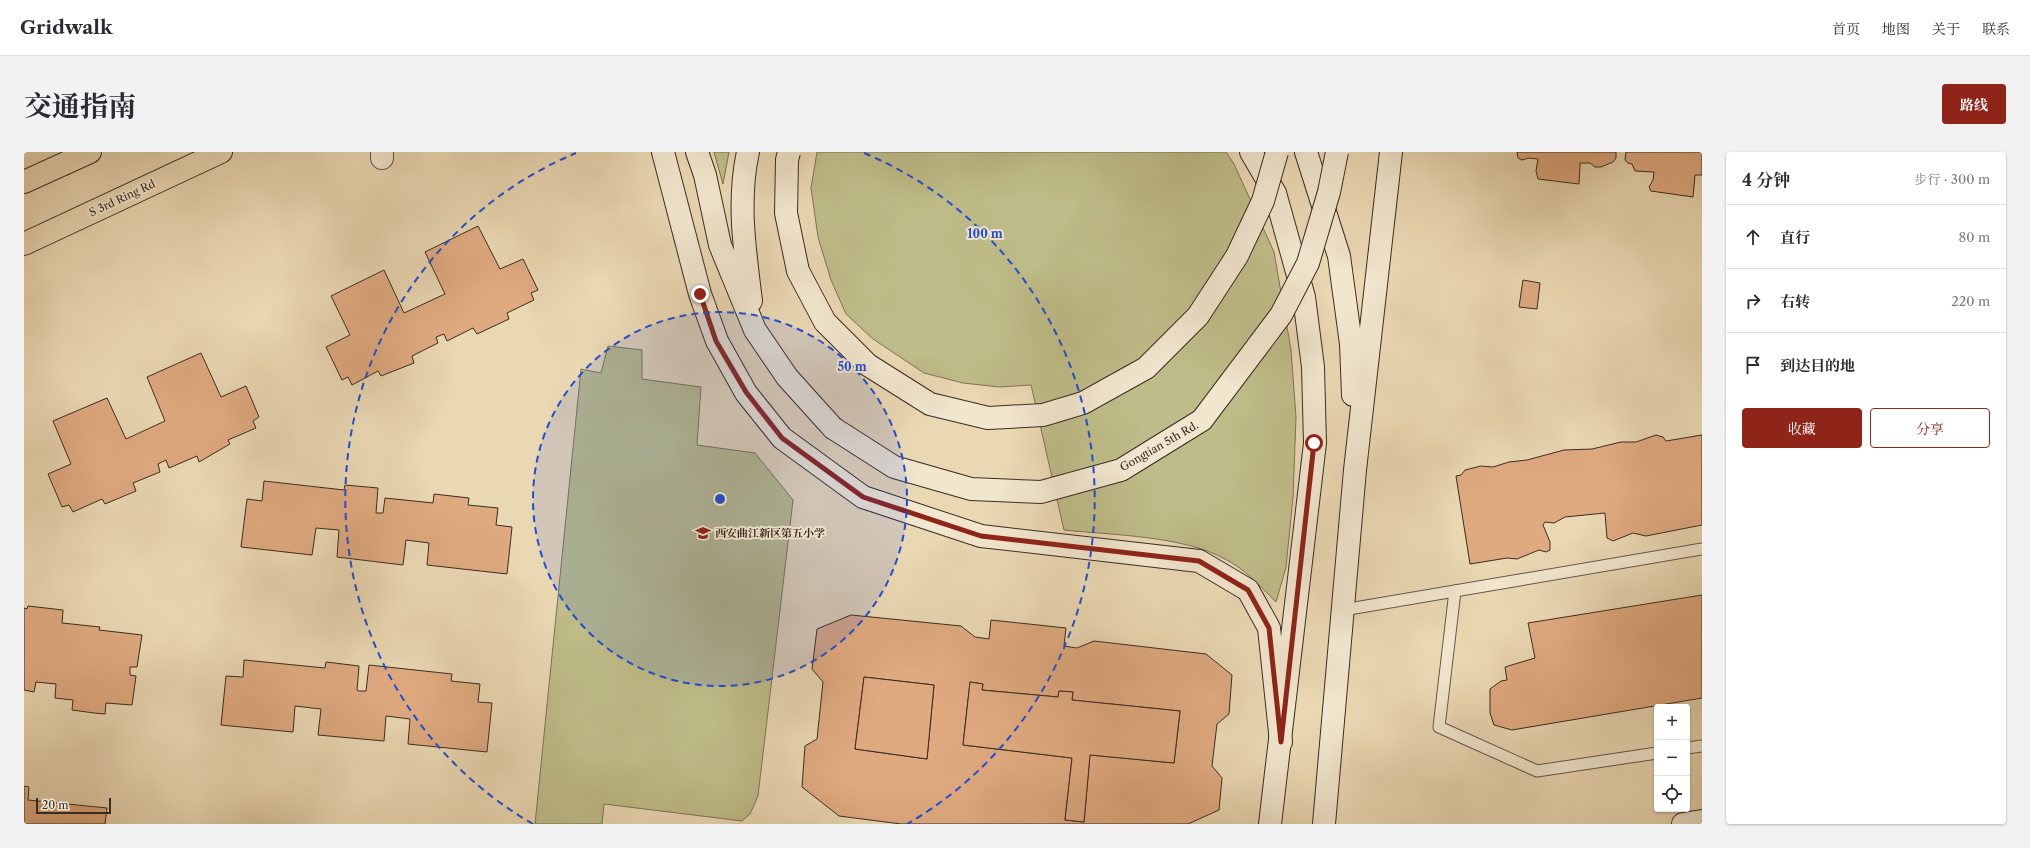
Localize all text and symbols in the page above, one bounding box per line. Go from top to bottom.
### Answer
text: Gridwalk [20,16,113,39]
text: 首页 [1832,20,1860,38]
text: 地图 [1882,20,1910,38]
text: 关于 [1932,20,1960,38]
text: 联系 [1982,20,2010,38]
button: 路线 [1942,84,2006,124]
text: 交通指南 [24,89,136,123]
text: 4 分钟 [1742,170,1790,190]
text: 步行 · 300 m [1914,171,1990,187]
street label: S 3rd Ring Rd [87,176,158,219]
text: 100 m [967,226,1003,241]
icon: ahead [1742,226,1764,248]
text: 直行 [1780,228,1810,247]
text: 80 m [1958,229,1990,245]
route end [691,285,709,303]
icon: right [1742,290,1764,312]
text: 右转 [1780,292,1810,311]
text: 220 m [1951,293,1990,309]
icon: arrive [1742,354,1764,376]
text: 到达目的地 [1780,356,1855,375]
text: 50 m [837,359,867,374]
button: 收藏 [1742,408,1862,448]
button: 分享 [1870,408,1990,448]
street label: Gongtian 5th Rd. [1117,418,1201,474]
route start [1305,434,1323,452]
centre of rings [713,492,727,506]
school or university icon: 西安曲江新区第五小学 [694,524,712,542]
place label: 西安曲江新区第五小学 [715,526,825,540]
map controls [1654,704,1690,812]
button: + [1654,704,1690,740]
button: − [1654,740,1690,776]
button: locate [1654,776,1690,812]
scale bar [36,796,111,815]
text: 20 m [42,798,68,812]

